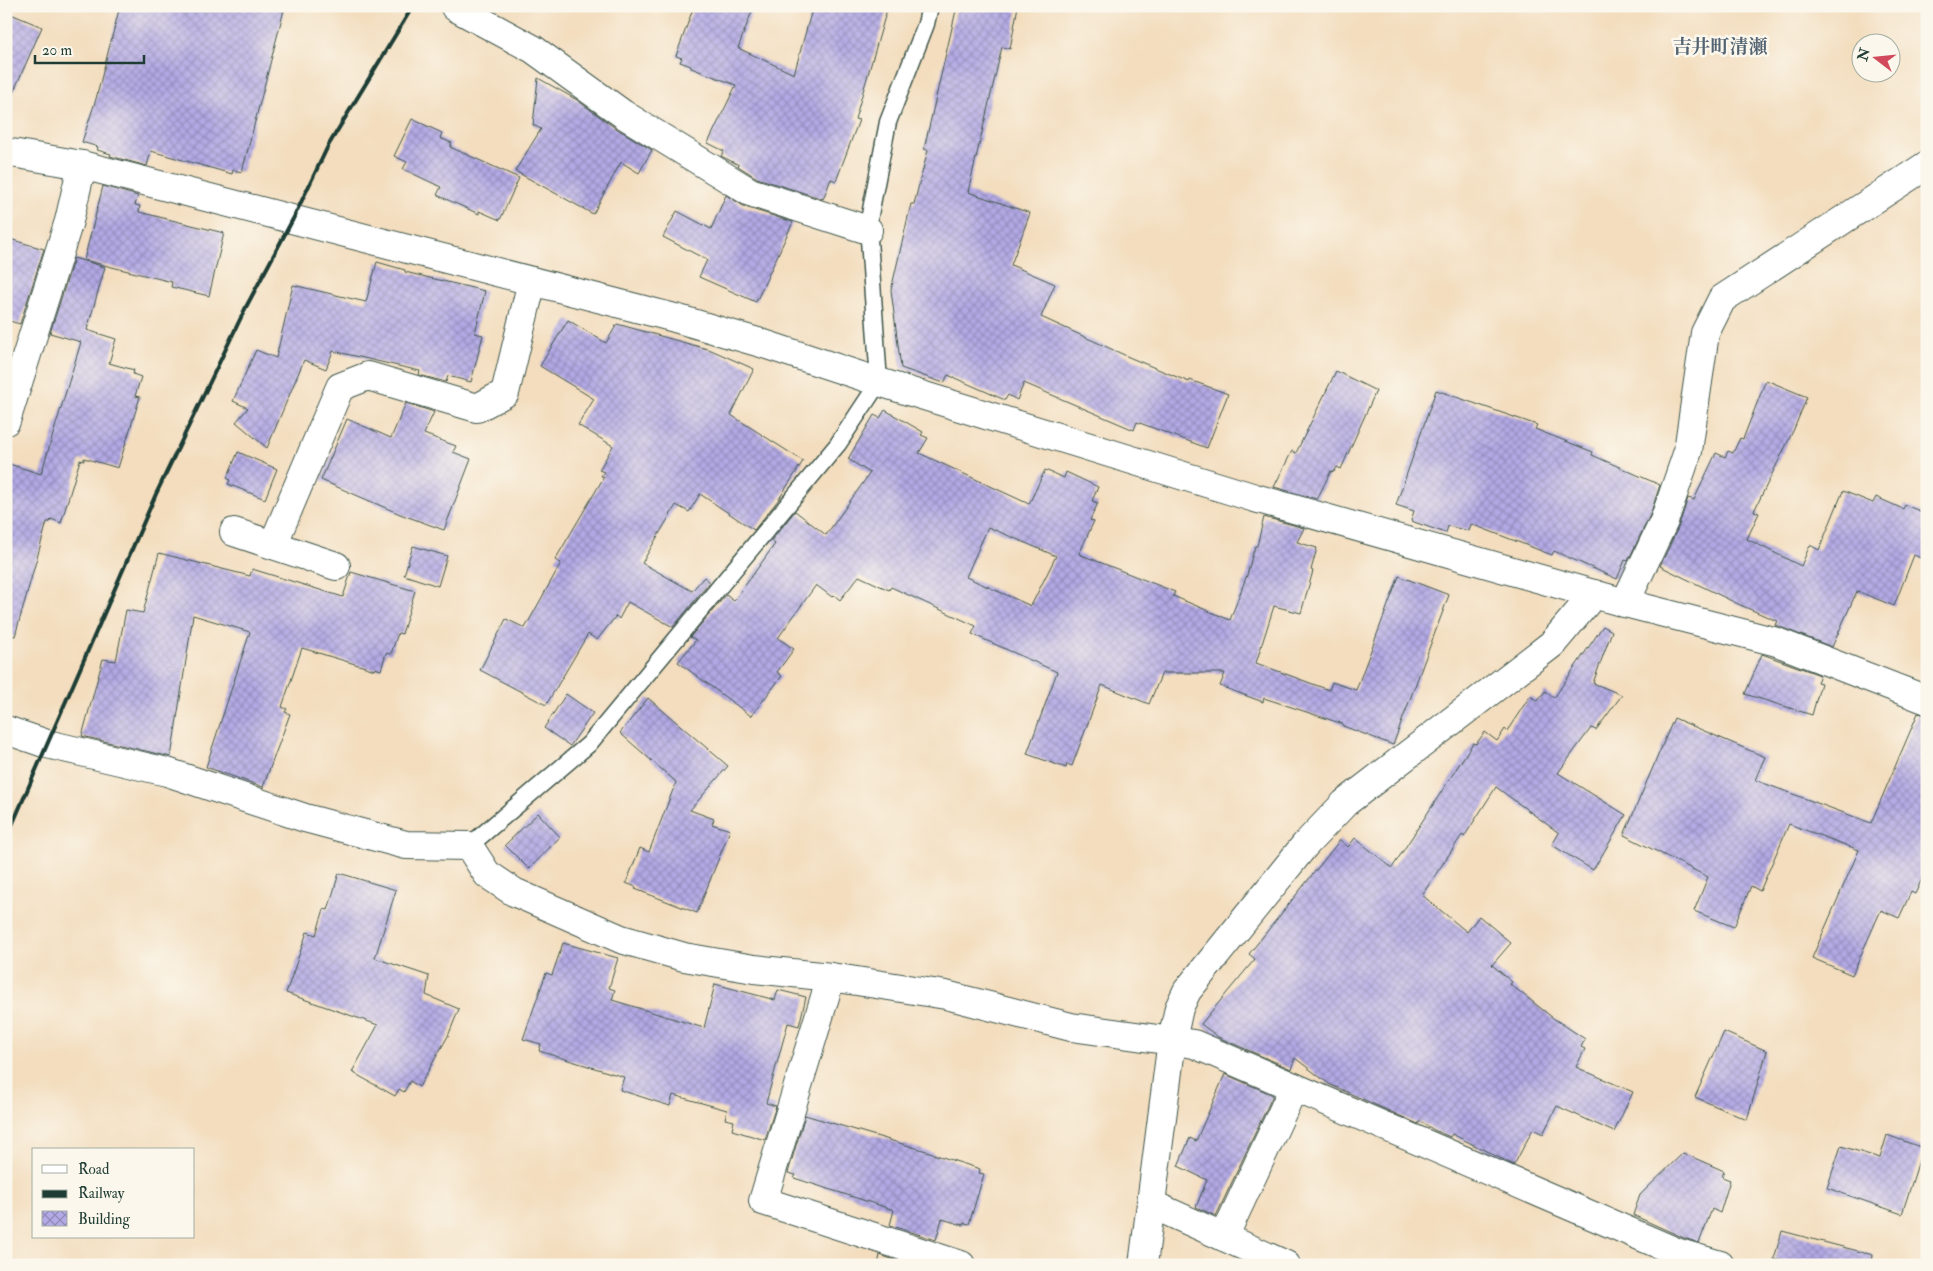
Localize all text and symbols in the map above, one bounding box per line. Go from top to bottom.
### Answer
scale bar [35,32,144,64]
north arrow [1850,32,1900,82]
district label: 吉井町清瀬 [1672,35,1768,59]
text: 20 m [42,41,72,60]
text: N [1854,46,1874,64]
legend [32,1148,195,1238]
text: Road [78,1160,110,1179]
text: Railway [78,1184,125,1203]
text: Building [78,1210,130,1229]

